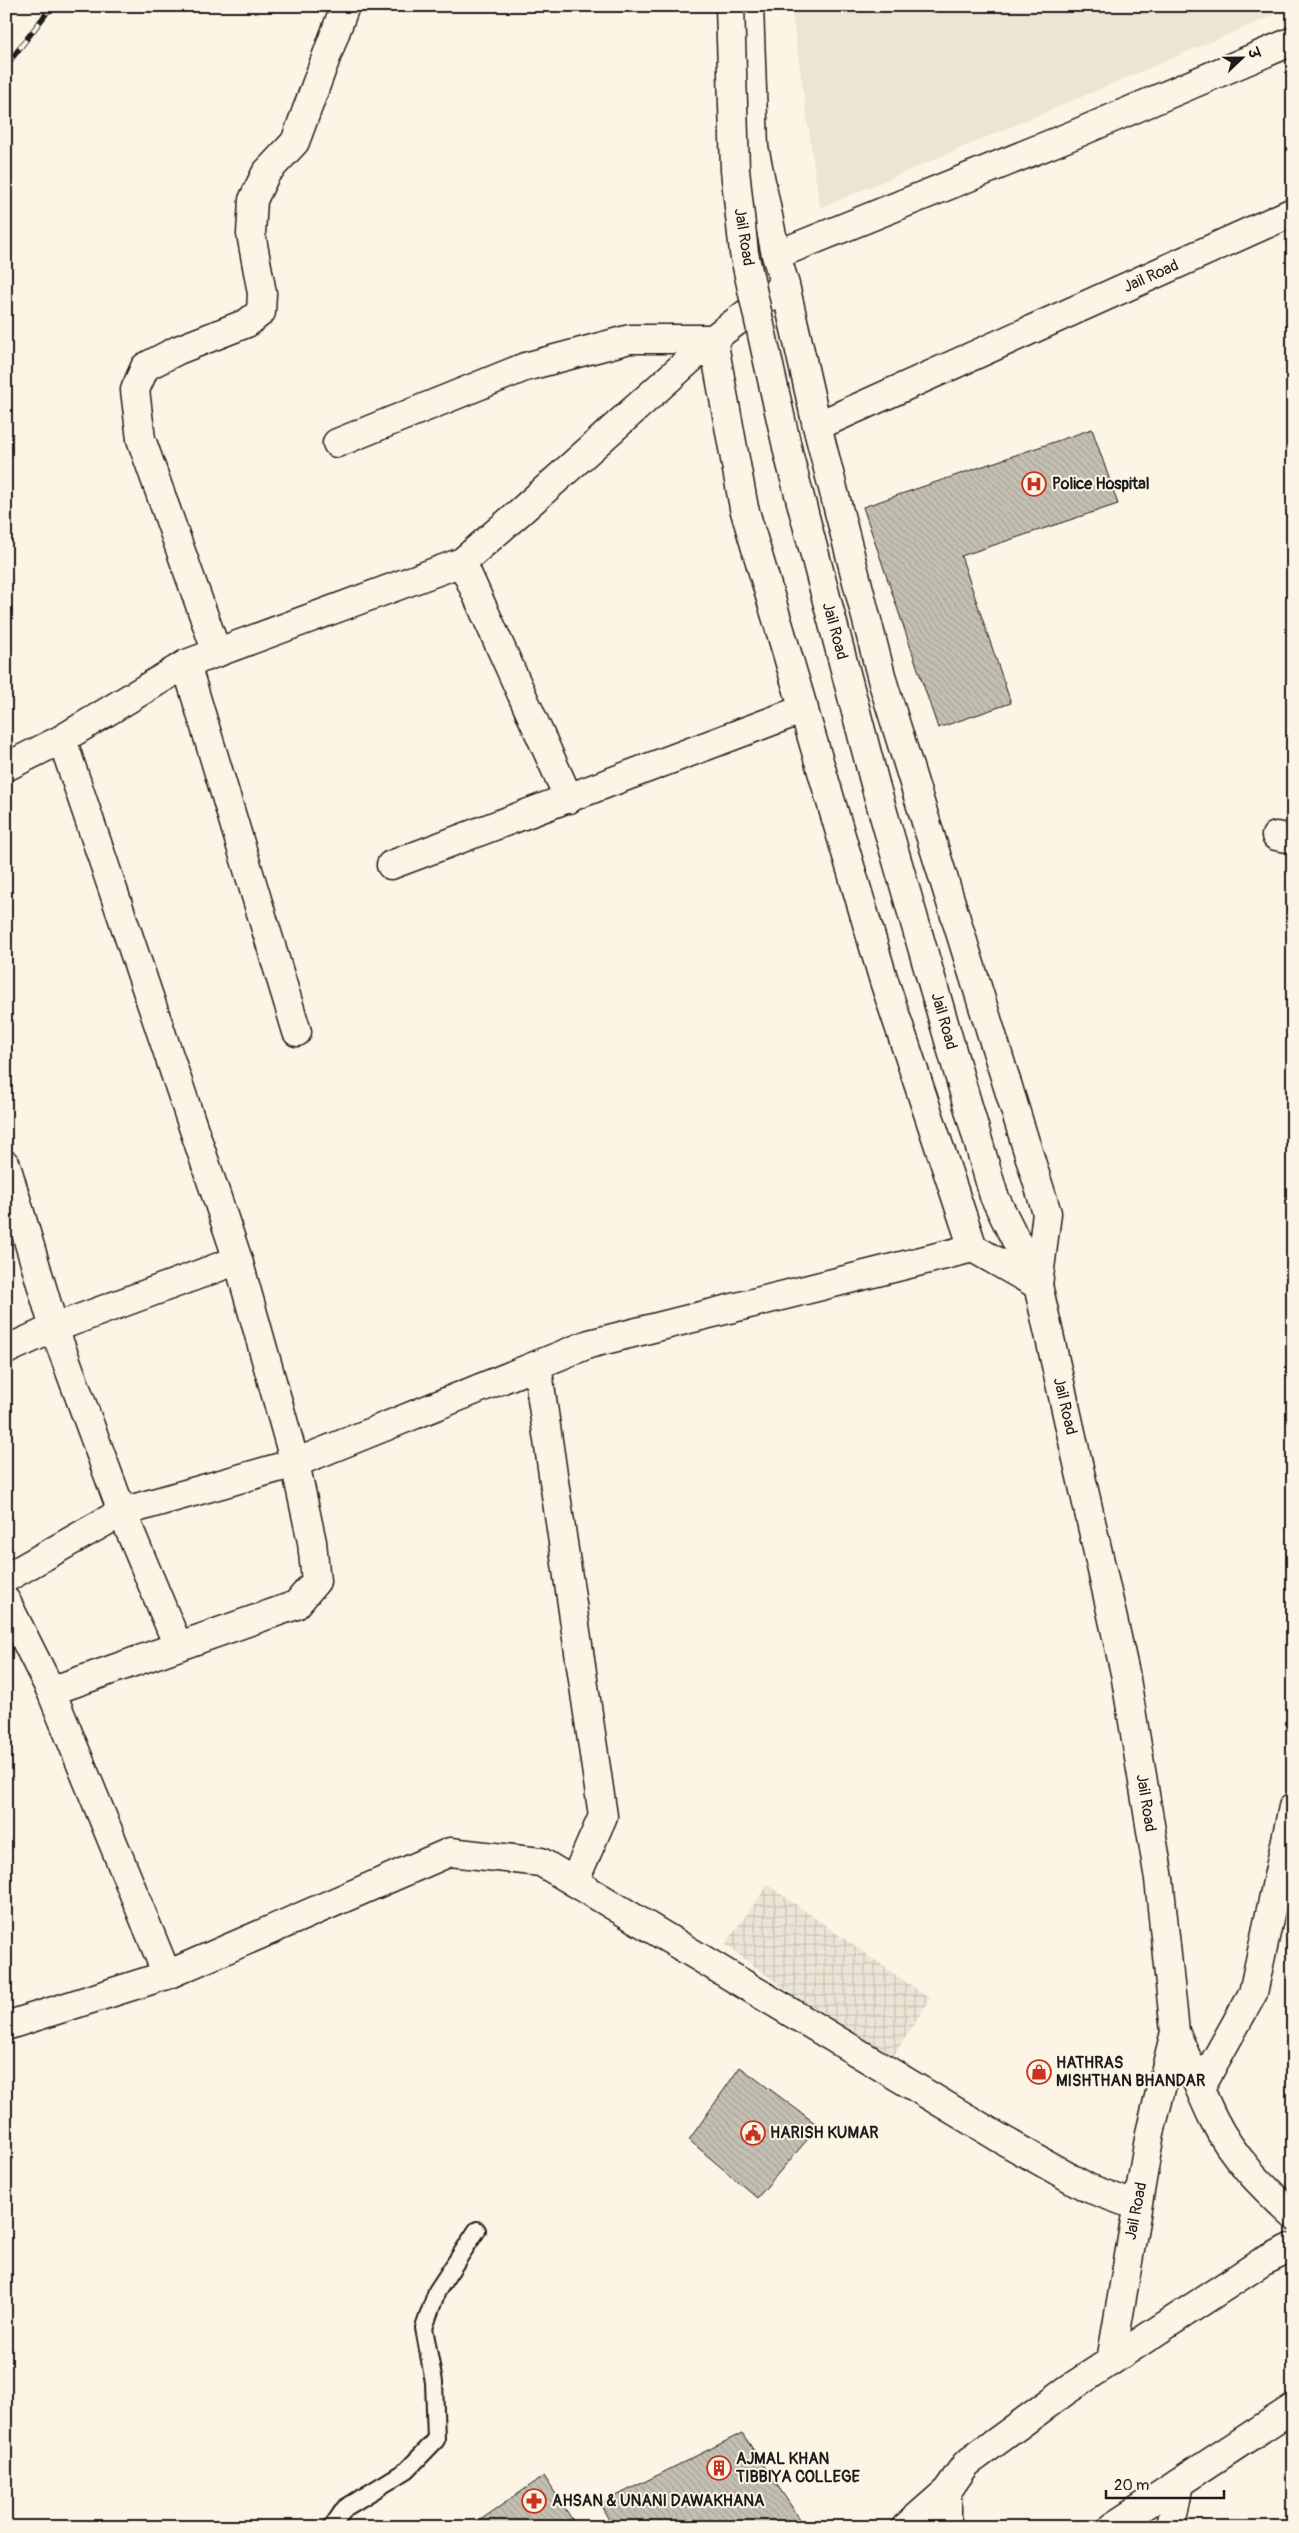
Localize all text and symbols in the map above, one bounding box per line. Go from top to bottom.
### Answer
north arrow [1216,32,1266,82]
text: उ [1243,44,1264,62]
street label: Jail Road [730,207,758,267]
street label: Jail Road [1120,255,1182,297]
hospital icon: Police Hospital [1021,471,1047,497]
place label: Police Hospital [1052,474,1150,494]
street label: Jail Road [818,600,852,662]
street label: Jail Road [926,990,962,1052]
street label: Jail Road [1049,1375,1081,1437]
street label: Jail Road [1132,1773,1160,1833]
place label: HATHRAS MISHTHAN BHANDAR [1056,2053,1206,2091]
shop icon: HATHRAS MISHTHAN BHANDAR [1026,2059,1052,2085]
public building icon: HARISH KUMAR [740,2120,766,2146]
place label: HARISH KUMAR [770,2123,879,2143]
street label: Jail Road [1121,2180,1151,2242]
place label: AJMAL KHAN TIBBIYA COLLEGE [735,2449,861,2487]
building icon: AJMAL KHAN TIBBIYA COLLEGE [706,2455,732,2481]
scale bar [1106,2468,1224,2500]
text: 20 m [1114,2476,1149,2495]
pharmacy icon: AHSAN & UNANI DAWAKHANA [521,2488,547,2514]
place label: AHSAN & UNANI DAWAKHANA [552,2491,765,2511]

